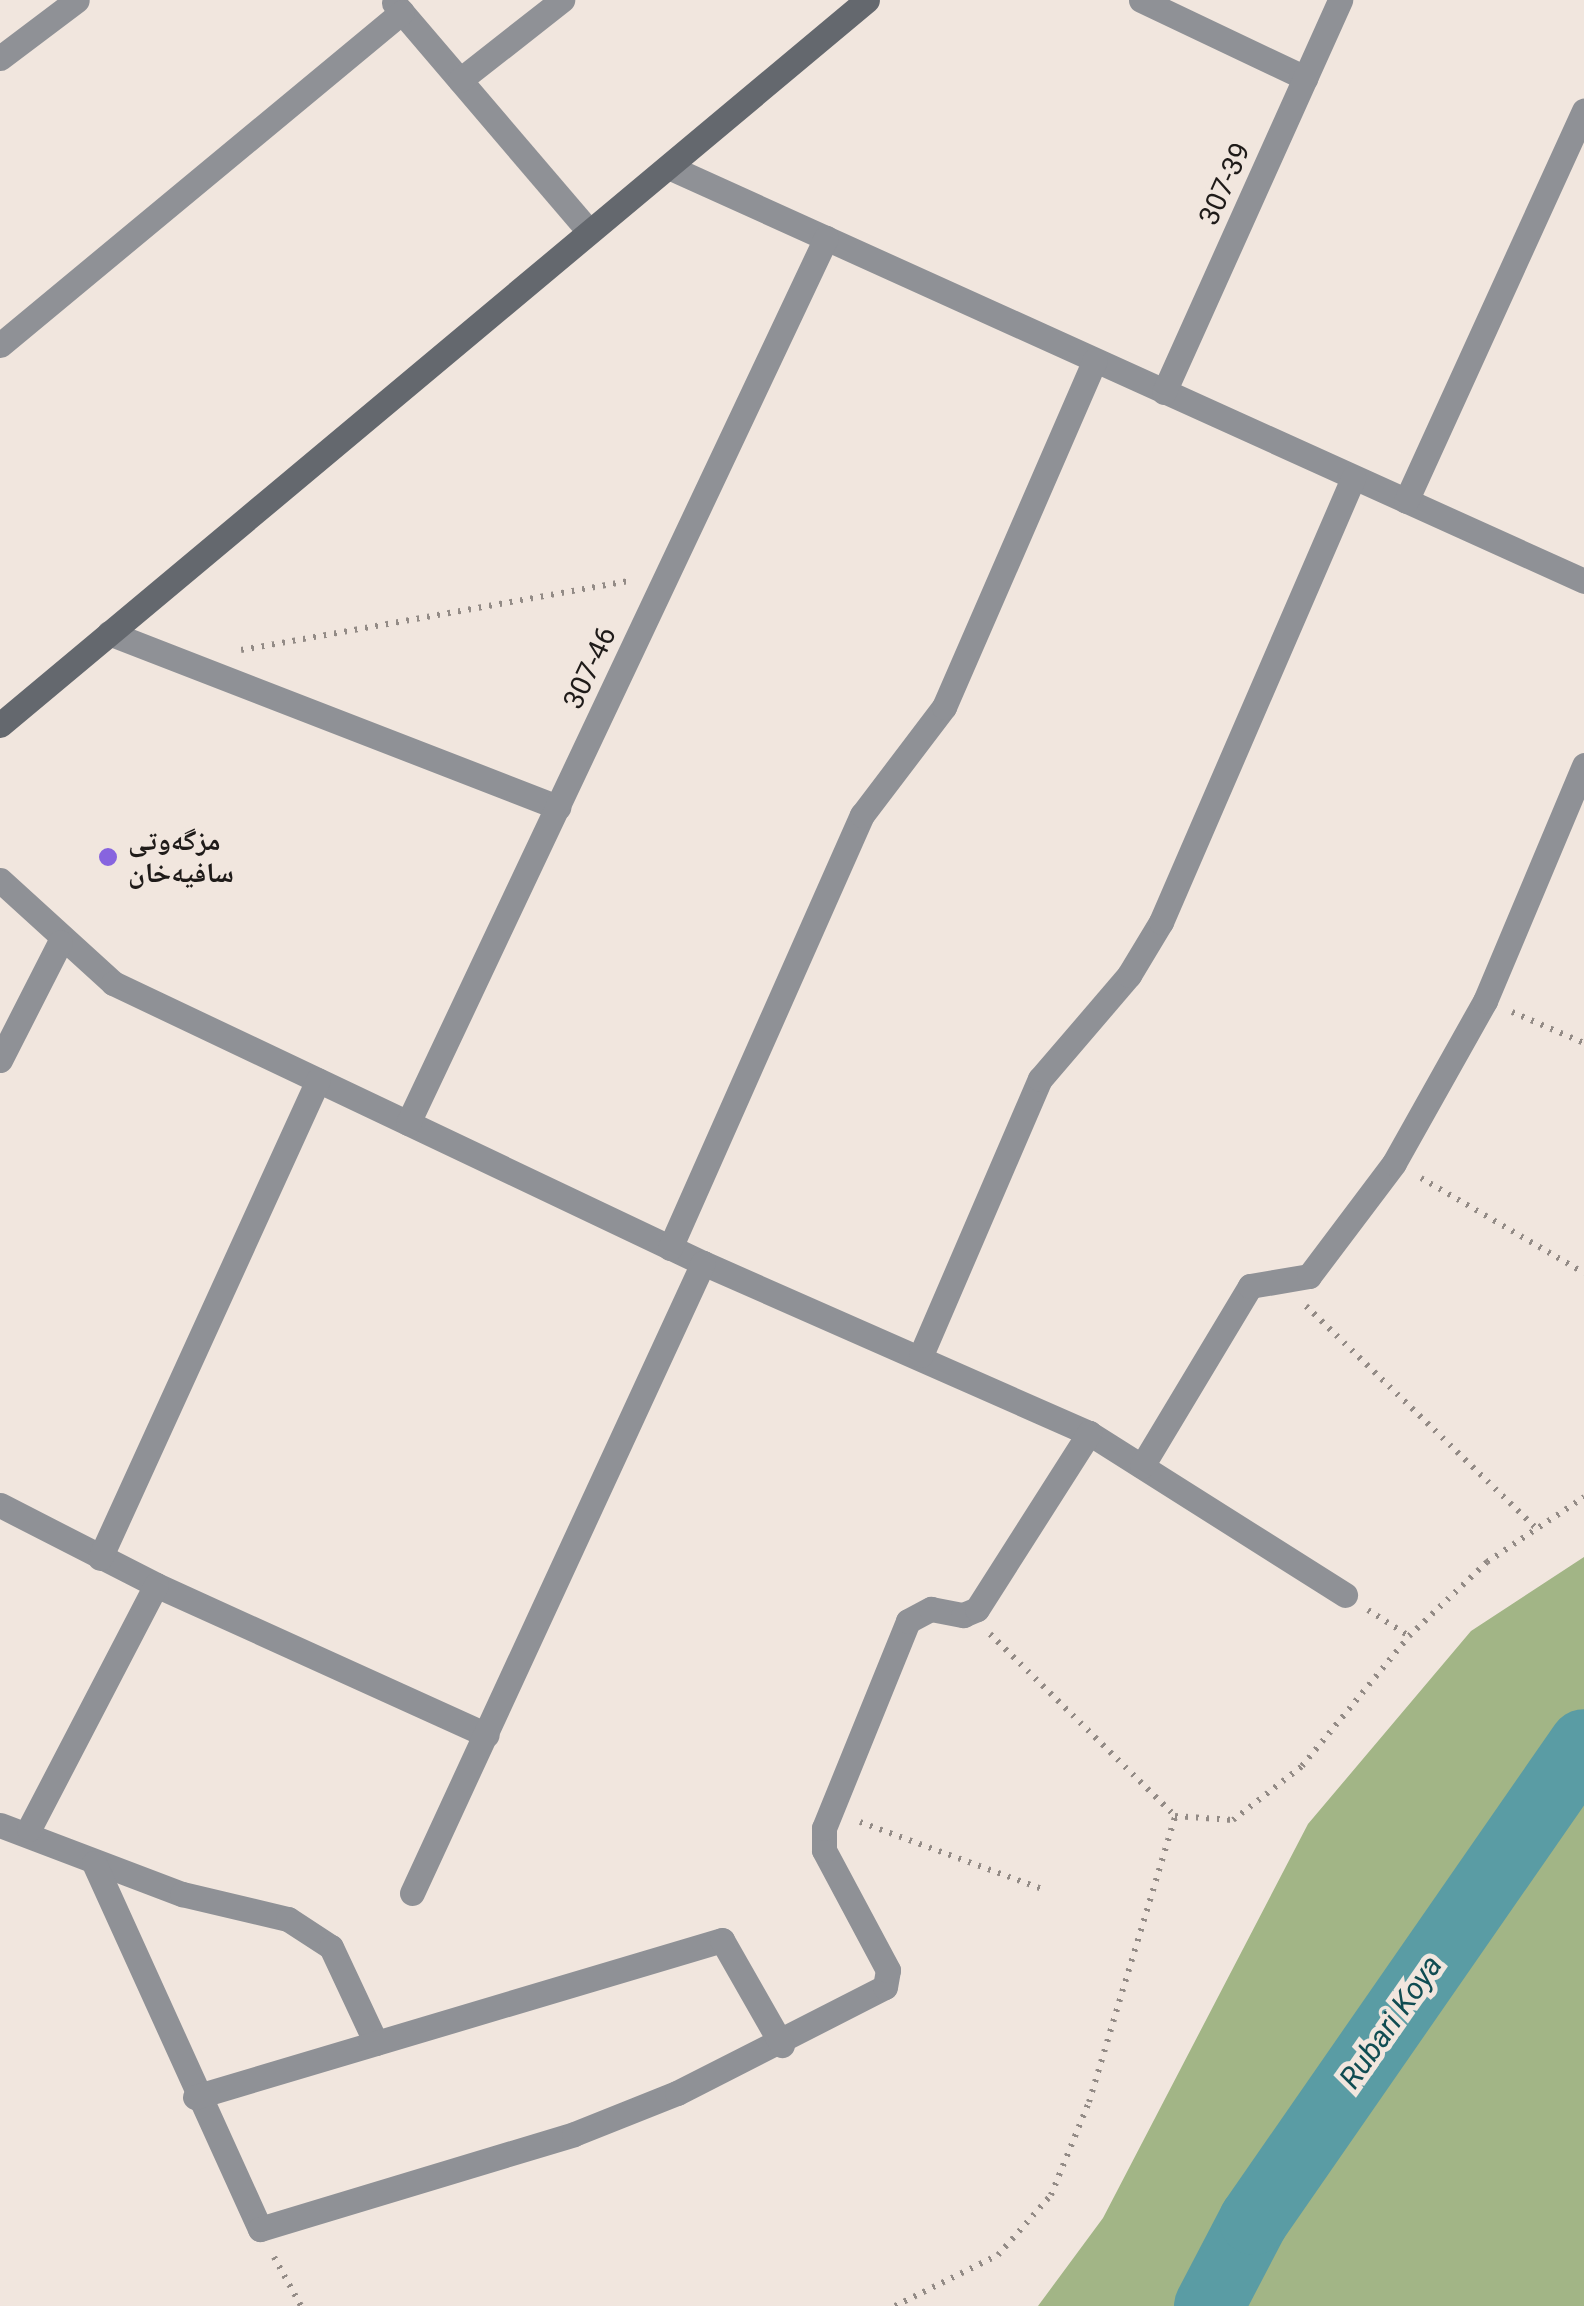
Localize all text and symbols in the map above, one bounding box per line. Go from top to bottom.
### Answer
street label: 307-39 [1192,138,1258,230]
street label: 307-46 [557,622,623,714]
place label: مزگه‌وتی سافیه‌خان [128,824,234,890]
marker: مزگه‌وتی سافیه‌خان [97,846,119,868]
water label: Rubari Koya [1332,1949,1450,2095]

